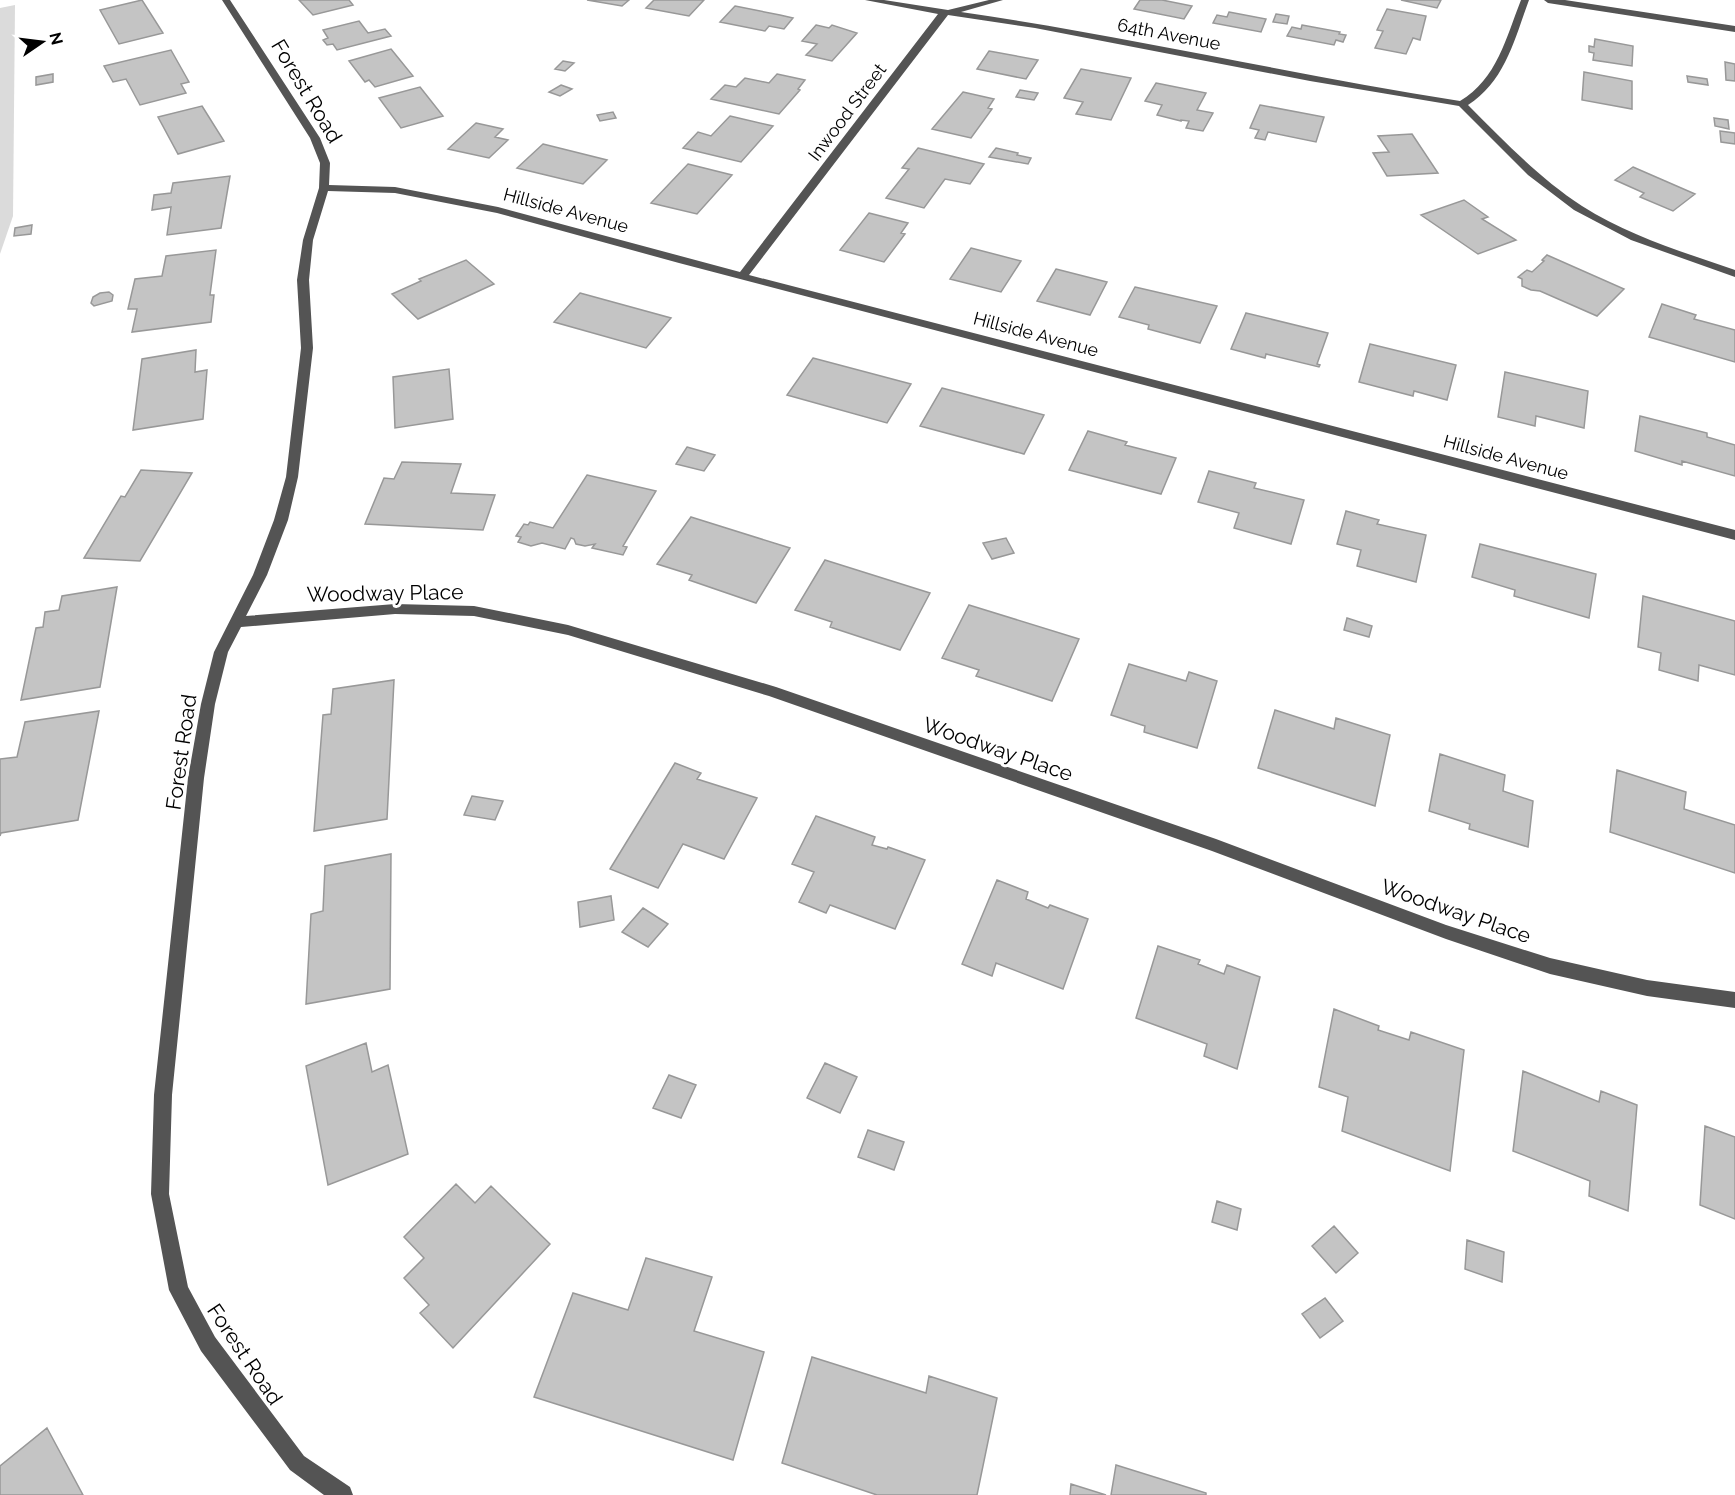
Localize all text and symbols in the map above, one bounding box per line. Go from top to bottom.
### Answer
north arrow [12,12,72,72]
street label: 64th Avenue [1116,14,1223,54]
text: N [45,30,67,47]
street label: Forest Road [266,35,348,147]
street label: Inwood Street [804,59,890,165]
street label: Hillside Avenue [501,183,631,237]
street label: Hillside Avenue [971,307,1101,361]
street label: Hillside Avenue [1441,430,1571,484]
street label: Woodway Place [306,579,464,607]
street label: Forest Road [161,693,201,811]
street label: Woodway Place [920,712,1076,786]
street label: Woodway Place [1378,874,1534,948]
street label: Forest Road [202,1299,288,1409]

